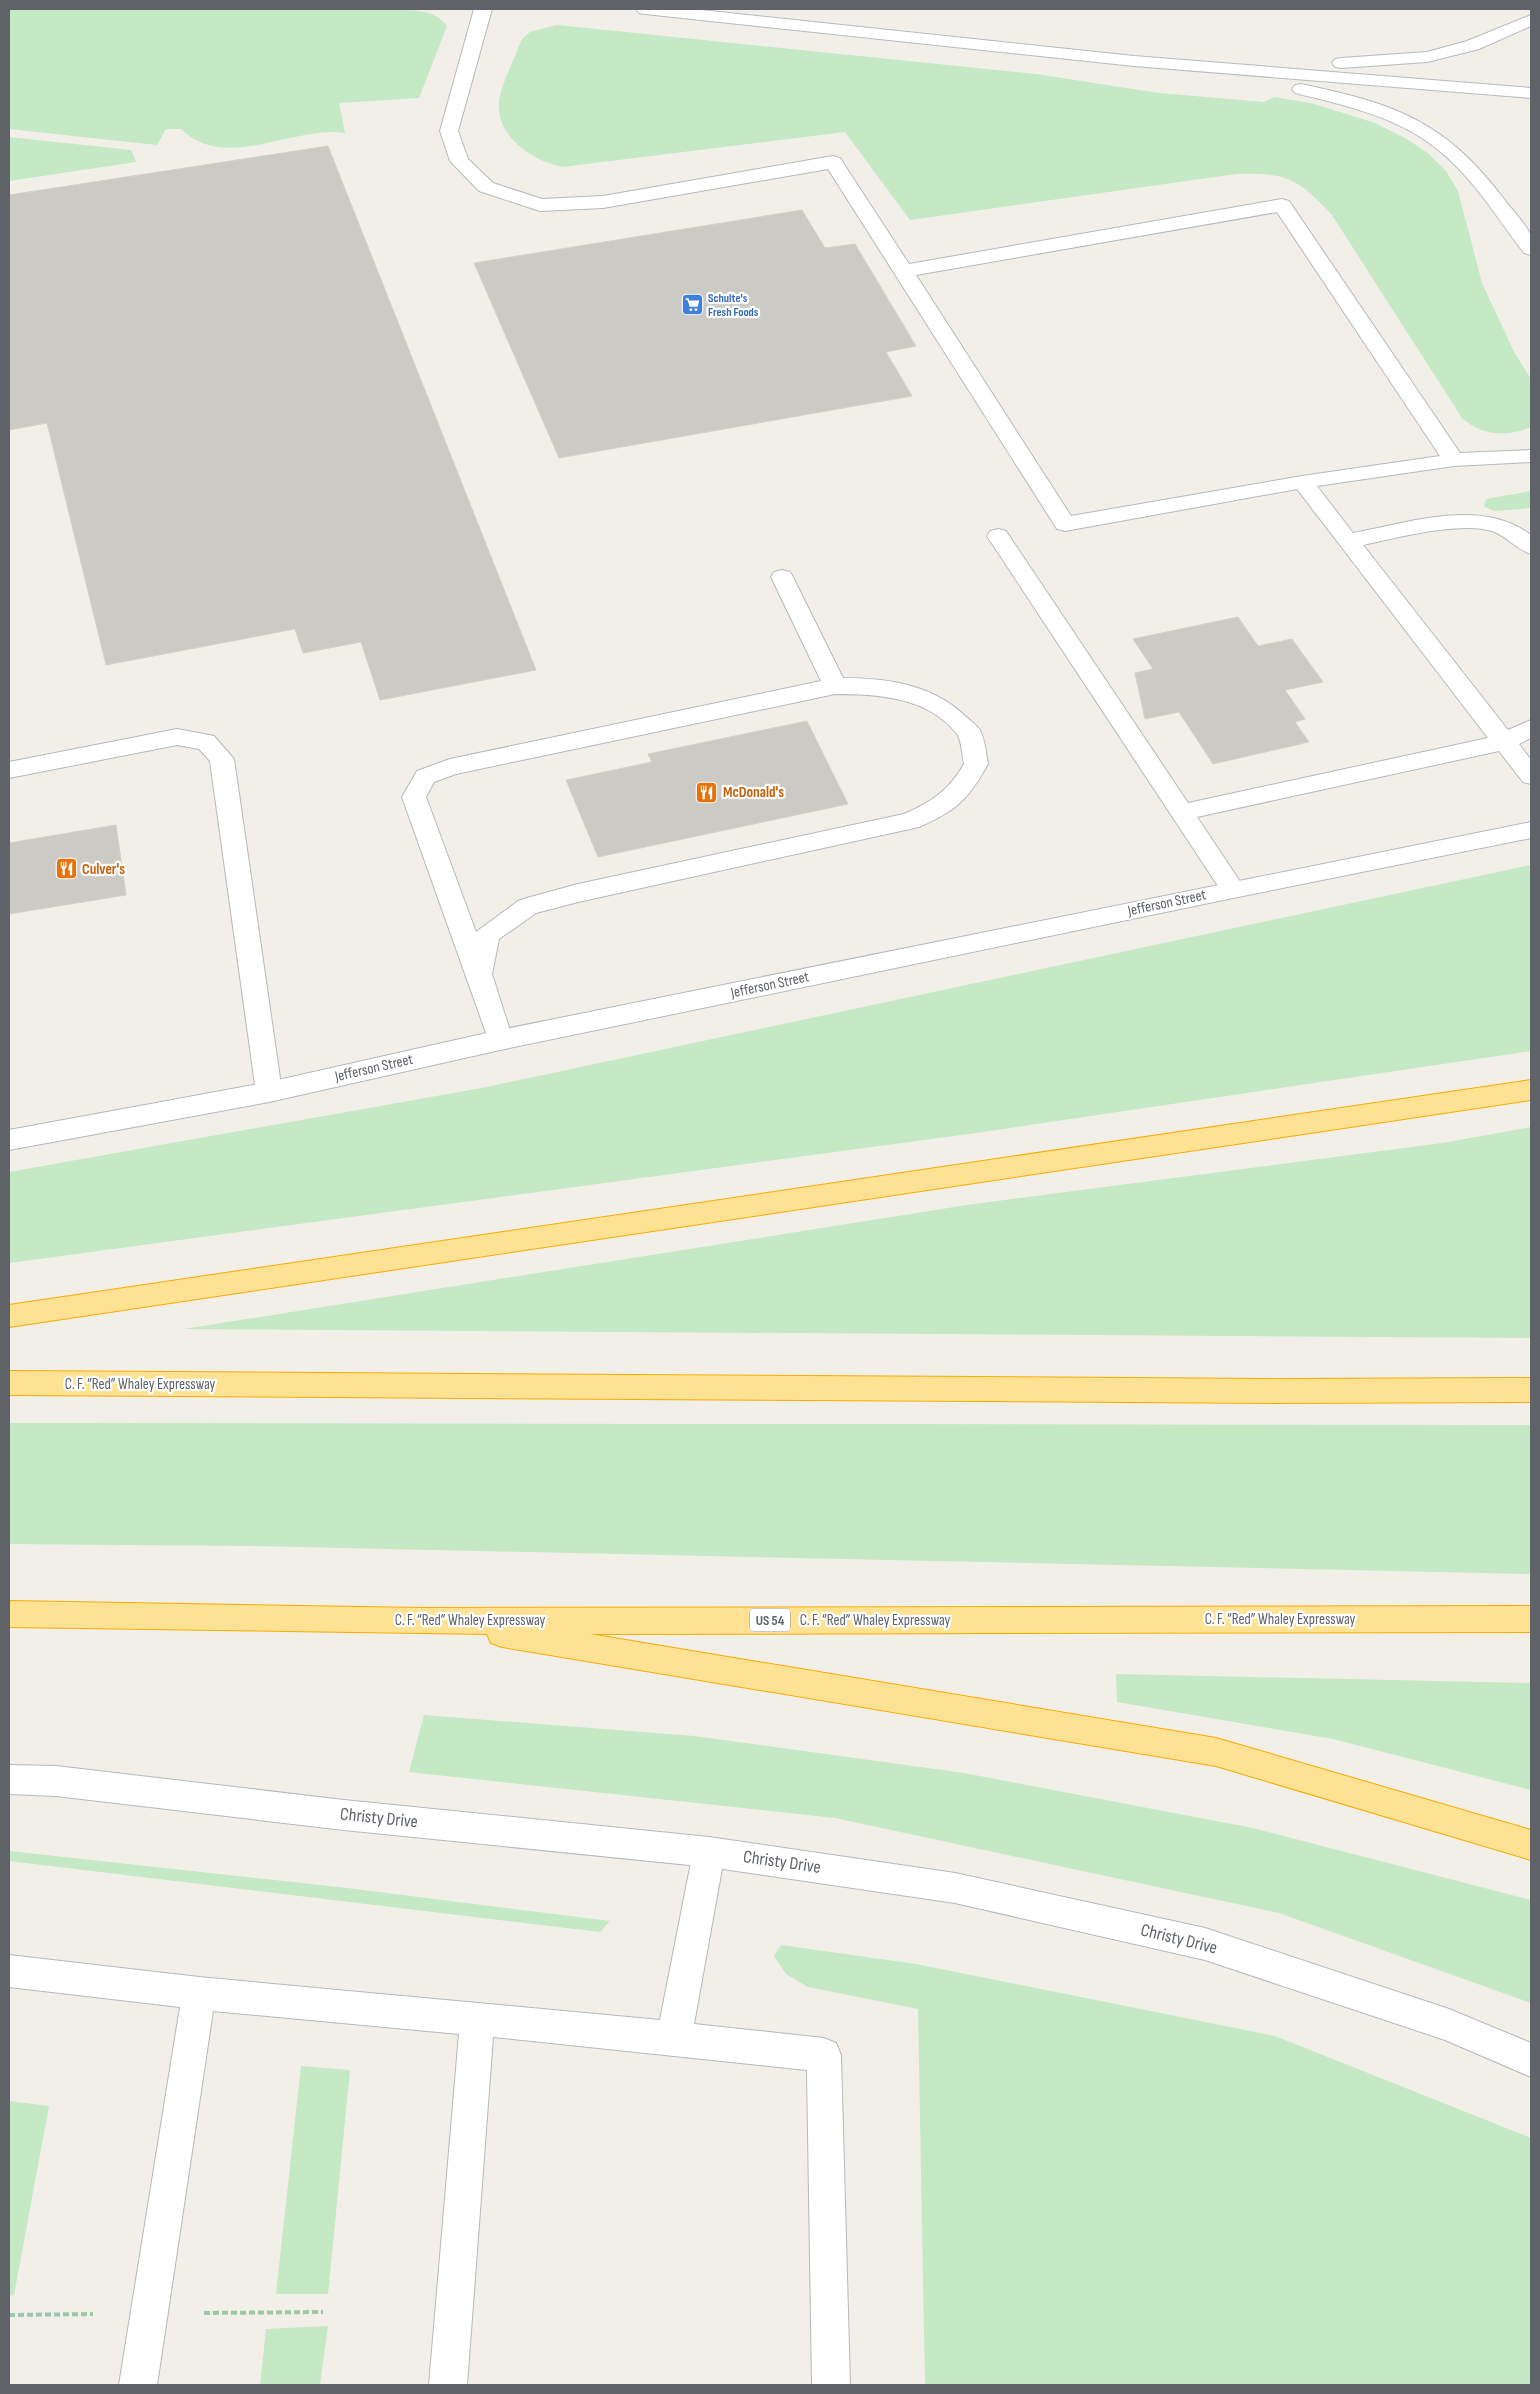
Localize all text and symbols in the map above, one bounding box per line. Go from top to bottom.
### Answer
place label: Schulte's Fresh Foods [708,291,759,320]
supermarket icon: Schulte's Fresh Foods [680,293,704,317]
restaurant icon: McDonald's [695,780,719,804]
place label: McDonald's [723,783,784,802]
restaurant icon: Culver's [54,857,78,881]
place label: Culver's [82,860,125,879]
street label: Jefferson Street [1125,885,1208,921]
street label: Jefferson Street [728,967,811,1003]
street label: Jefferson Street [332,1050,415,1086]
street label: C. F. “Red” Whaley Expressway [65,1375,216,1394]
road number: US 54 [750,1608,790,1632]
street label: C. F. “Red” Whaley Expressway [1205,1610,1356,1629]
street label: C. F. “Red” Whaley Expressway [395,1611,546,1630]
street label: C. F. “Red” Whaley Expressway [800,1611,951,1630]
street label: Christy Drive [339,1803,419,1833]
street label: Christy Drive [742,1846,822,1878]
street label: Christy Drive [1139,1919,1219,1959]

